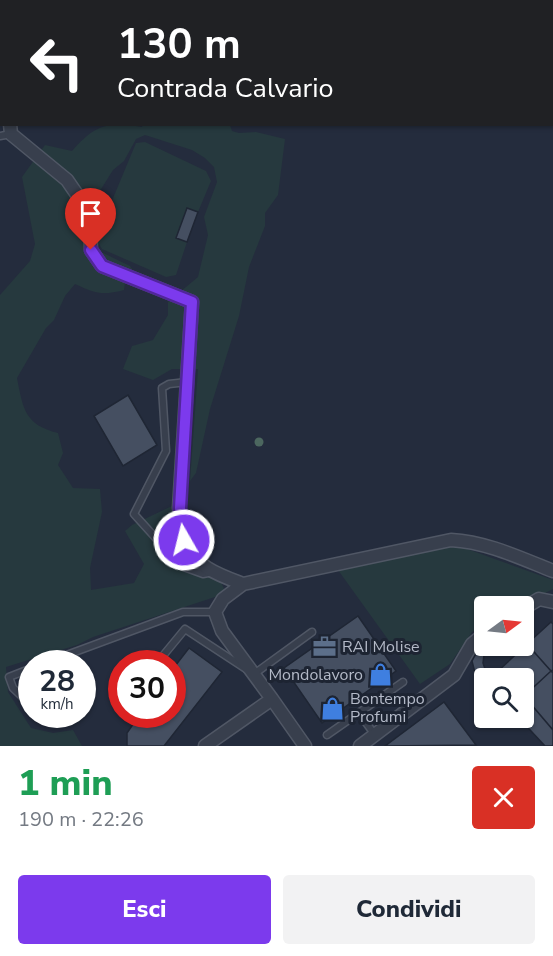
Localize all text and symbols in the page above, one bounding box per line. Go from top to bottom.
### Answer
text: 130 m [117,16,241,73]
icon: left [18,24,96,102]
text: Contrada Calvario [117,70,333,107]
pin [65,188,116,250]
icon: arrive [74,197,107,230]
position arrow [152,508,216,572]
north arrow [474,596,534,656]
map controls [474,596,534,728]
office icon: RAI Molise [311,634,337,660]
place label: RAI Molise [342,636,420,658]
speed limit sign: 30 [108,650,186,728]
text: 28 [39,661,75,702]
shop icon: Mondolavoro [368,662,394,688]
place label: Mondolavoro [268,664,363,686]
button: search [474,668,534,728]
place label: Bontempo Profumi [350,688,425,728]
text: km/h [40,694,74,714]
shop icon: Bontempo Profumi [319,695,345,721]
text: 1 min [18,759,113,808]
button: close [472,766,535,829]
text: 190 m · 22:26 [18,806,144,833]
button: Esci [18,875,271,944]
button: Condividi [283,875,535,944]

